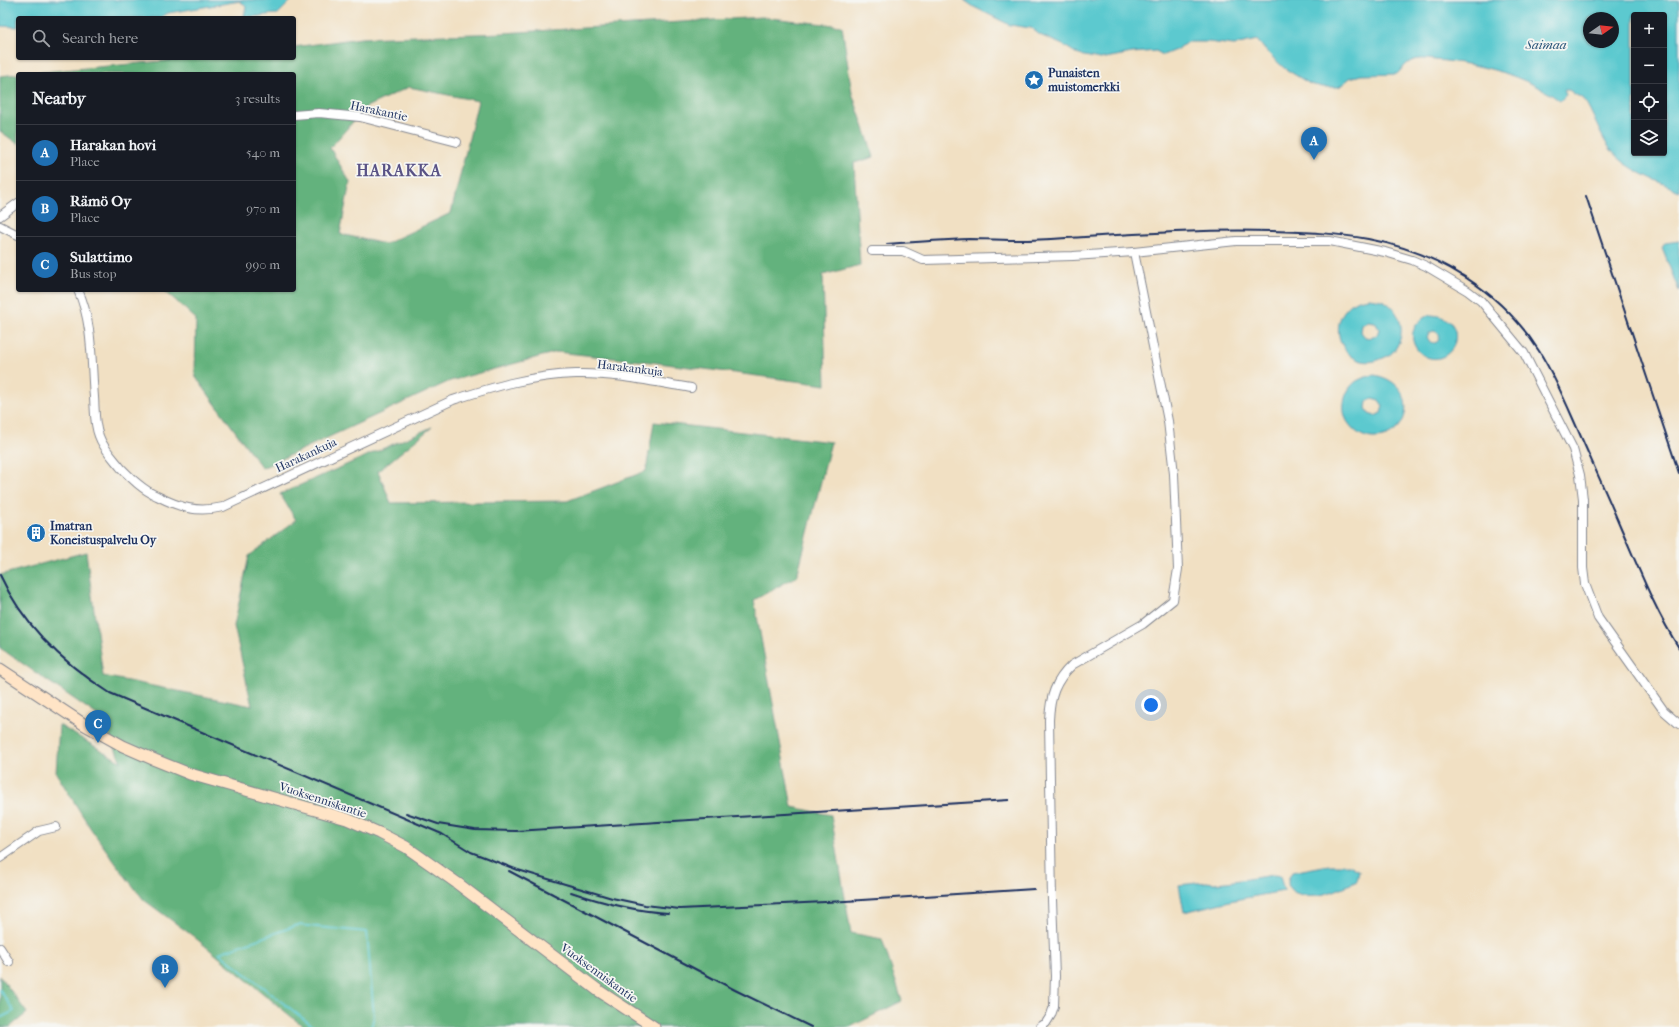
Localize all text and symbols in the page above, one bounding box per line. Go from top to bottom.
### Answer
north arrow [1583,12,1619,48]
map controls [1631,12,1667,156]
button: + [1631,12,1667,48]
search box [16,16,296,60]
icon: search [30,27,52,49]
text: Search here [62,29,138,47]
water label: Saimaa [1525,37,1567,52]
button: − [1631,48,1667,84]
place label: Punaisten muistomerkki [1047,66,1120,94]
place icon: Punaisten muistomerkki [1023,69,1045,91]
button: locate [1631,84,1667,120]
text: Nearby [32,88,86,108]
text: 3 results [235,91,280,106]
street label: Harakantie [349,98,409,124]
button: layers [1631,120,1667,156]
pin: A [1301,127,1327,160]
text: Harakan hovi [70,136,156,154]
text: A [41,145,49,160]
text: 540 m [246,145,280,160]
text: Place [70,154,100,169]
district label: HARAKKA [356,161,442,180]
text: Rämö Oy [70,192,131,210]
text: B [41,201,49,216]
text: 970 m [246,201,280,216]
text: Place [70,210,100,225]
text: Sulattimo [70,248,132,266]
text: C [41,257,49,272]
text: 990 m [246,257,280,272]
text: Bus stop [70,266,116,281]
street label: Harakankuja [596,357,664,379]
street label: Harakankuja [273,435,339,475]
place label: Imatran Koneistuspalvelu Oy [50,519,157,548]
building icon: Imatran Koneistuspalvelu Oy [25,522,47,544]
your location [1141,695,1161,715]
pin: C [85,710,111,743]
street label: Vuoksenniskantie [277,779,368,821]
street label: Vuoksenniskantie [557,940,640,1005]
pin: B [152,955,178,988]

